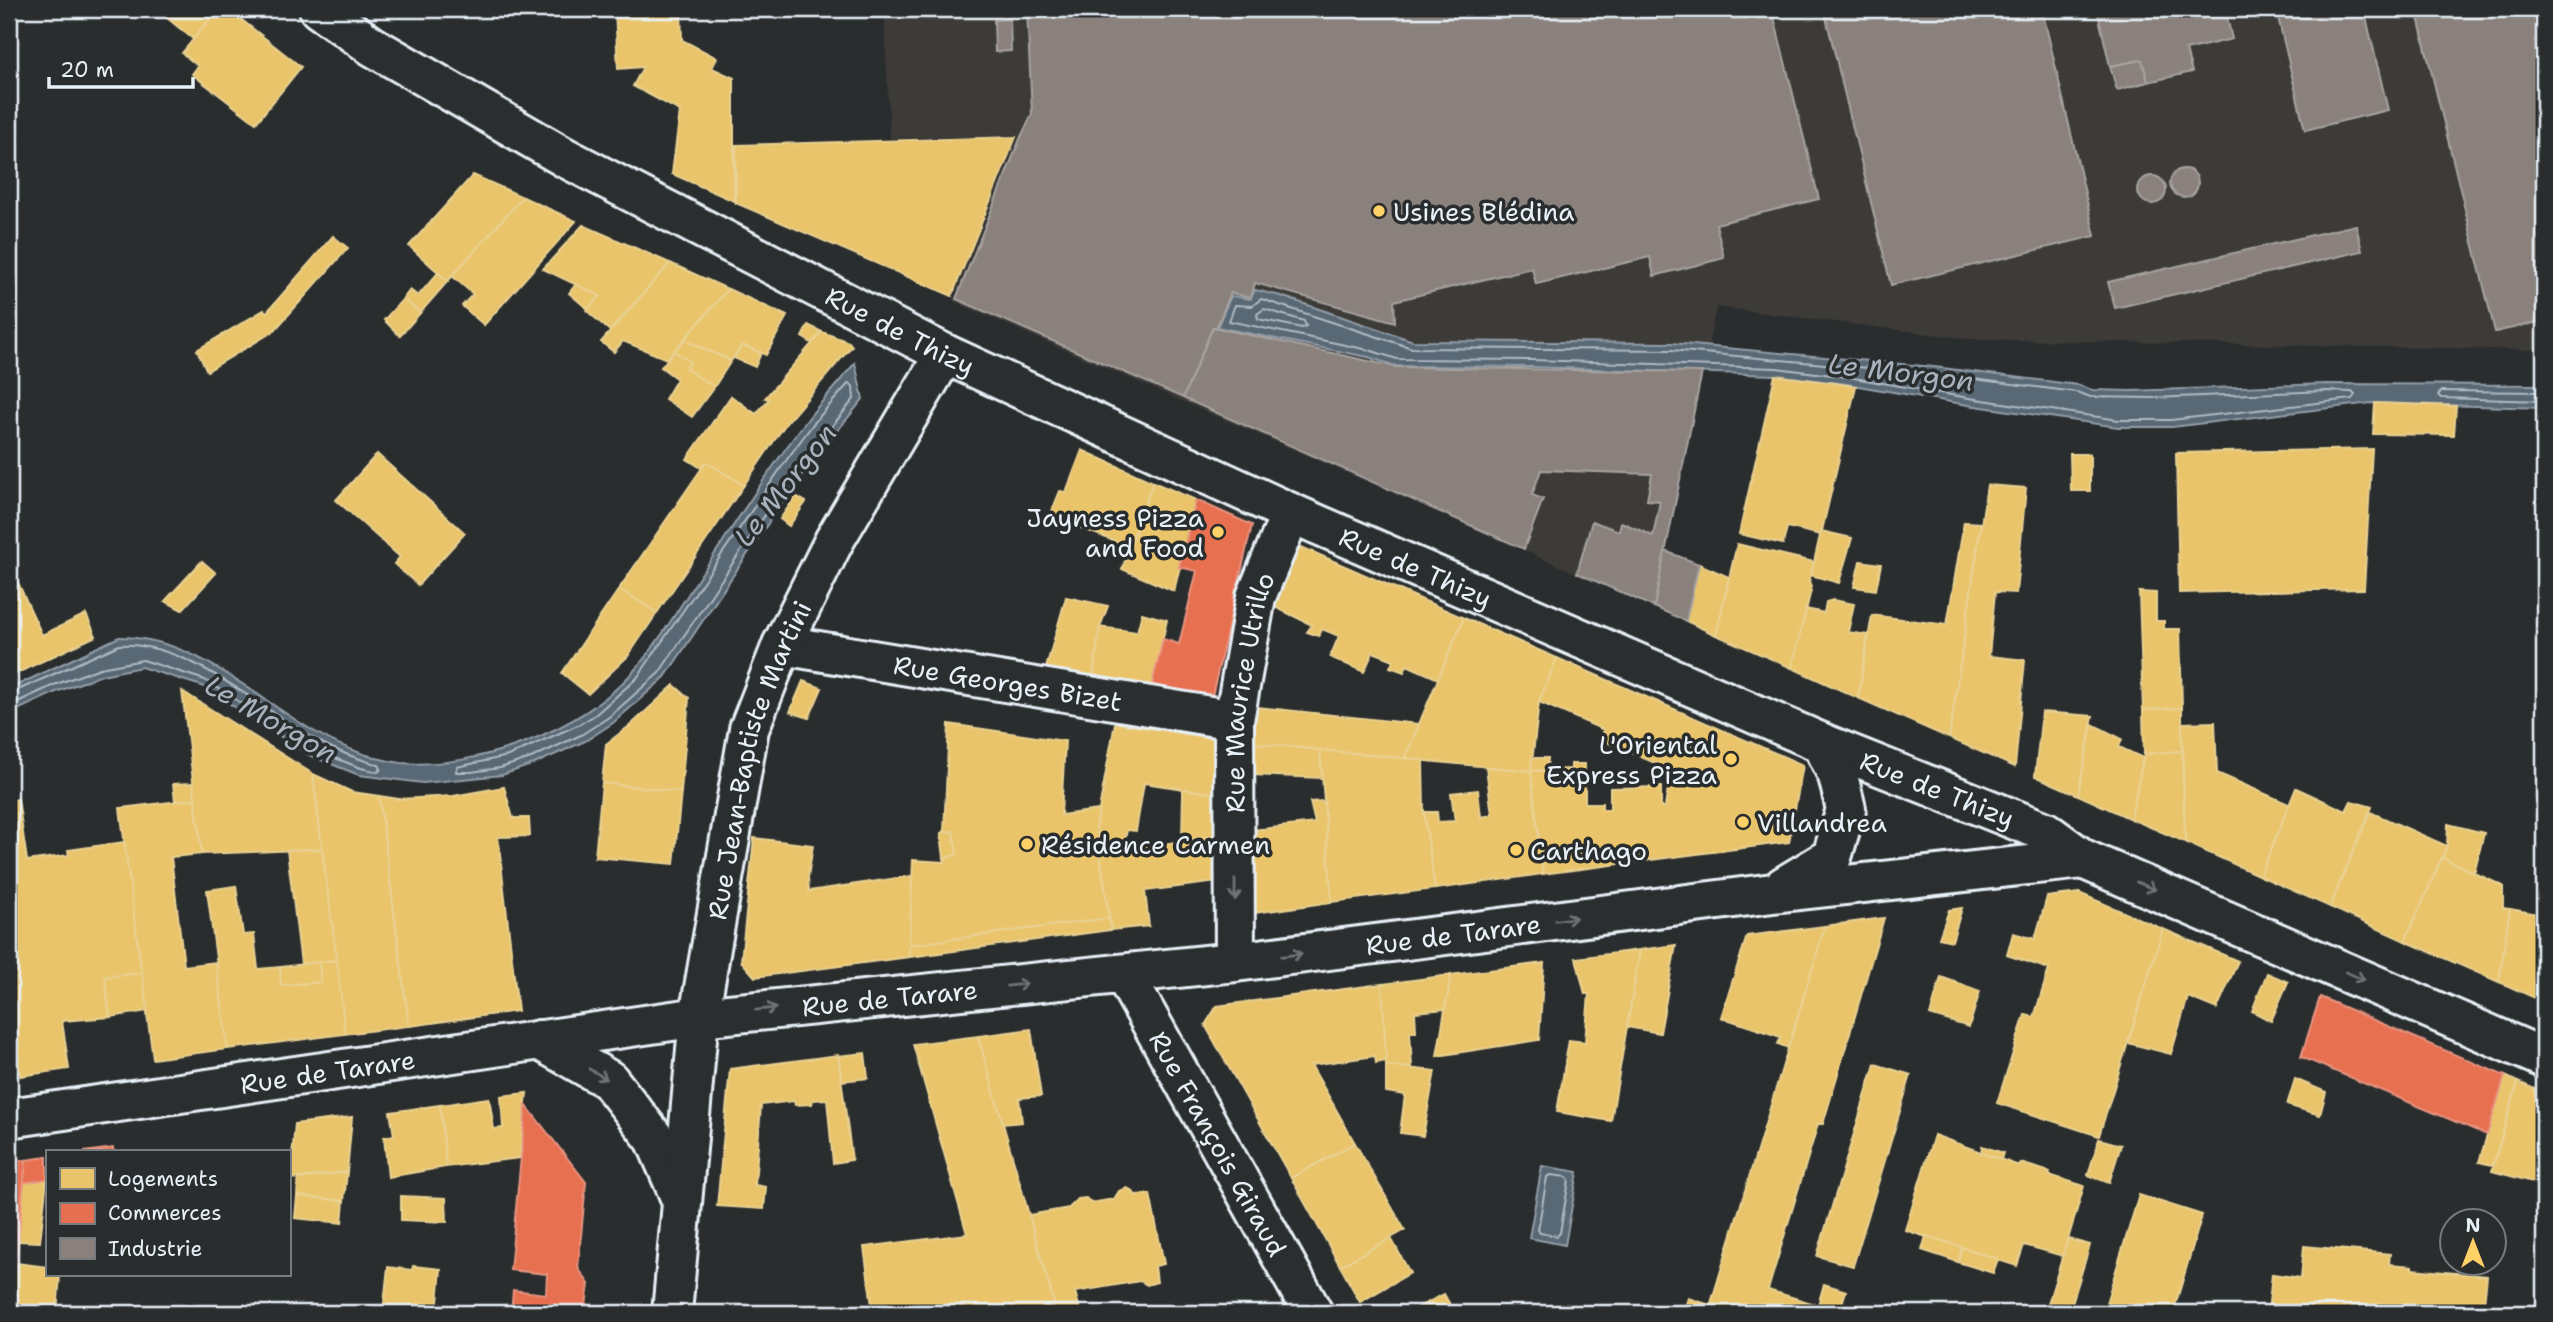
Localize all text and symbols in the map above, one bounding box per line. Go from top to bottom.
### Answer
scale bar [49,46,192,90]
text: 20 m [60,56,114,84]
place label: Usines Blédina [1393,194,1575,229]
marker: Usines Blédina [1371,203,1387,219]
street label: Rue de Thizy [820,278,981,383]
water label: Le Morgon [1826,344,1976,400]
water label: Le Morgon [725,415,845,555]
place label: Jayness Pizza and Food [1026,500,1204,565]
street label: Rue de Thizy [1334,519,1497,615]
marker: Jayness Pizza and Food [1210,524,1226,540]
street label: Rue Maurice Utrillo [1216,566,1282,813]
street label: Rue Jean-Baptiste Martini [699,595,819,922]
street label: Rue Georges Bizet [891,646,1125,719]
water label: Le Morgon [198,666,344,772]
place label: L'Oriental Express Pizza [1546,727,1717,792]
street label: Rue de Thizy [1855,742,2020,835]
marker: L'Oriental Express Pizza [1723,751,1739,767]
place label: Villandrea [1757,805,1887,840]
marker: Villandrea [1735,814,1751,830]
place label: Résidence Carmen [1041,827,1270,862]
place label: Carthago [1530,833,1647,868]
marker: Résidence Carmen [1019,836,1035,852]
marker: Carthago [1508,842,1524,858]
one-way arrow [1228,879,1242,902]
one-way arrow [2135,880,2156,893]
street label: Rue de Tarare [1363,905,1543,963]
one-way arrow [1554,913,1577,926]
one-way arrow [1280,948,1303,961]
one-way arrow [2344,970,2365,983]
street label: Rue de Tarare [800,971,979,1024]
one-way arrow [1005,978,1028,991]
one-way arrow [755,1003,777,1016]
street label: Rue François Giraud [1142,1025,1295,1262]
street label: Rue de Tarare [238,1041,417,1101]
one-way arrow [588,1067,608,1081]
legend [46,1150,290,1276]
text: Logements [108,1165,218,1193]
text: Commerces [108,1199,222,1227]
north arrow [2438,1206,2508,1276]
text: N [2465,1213,2481,1238]
text: Industrie [108,1235,202,1263]

